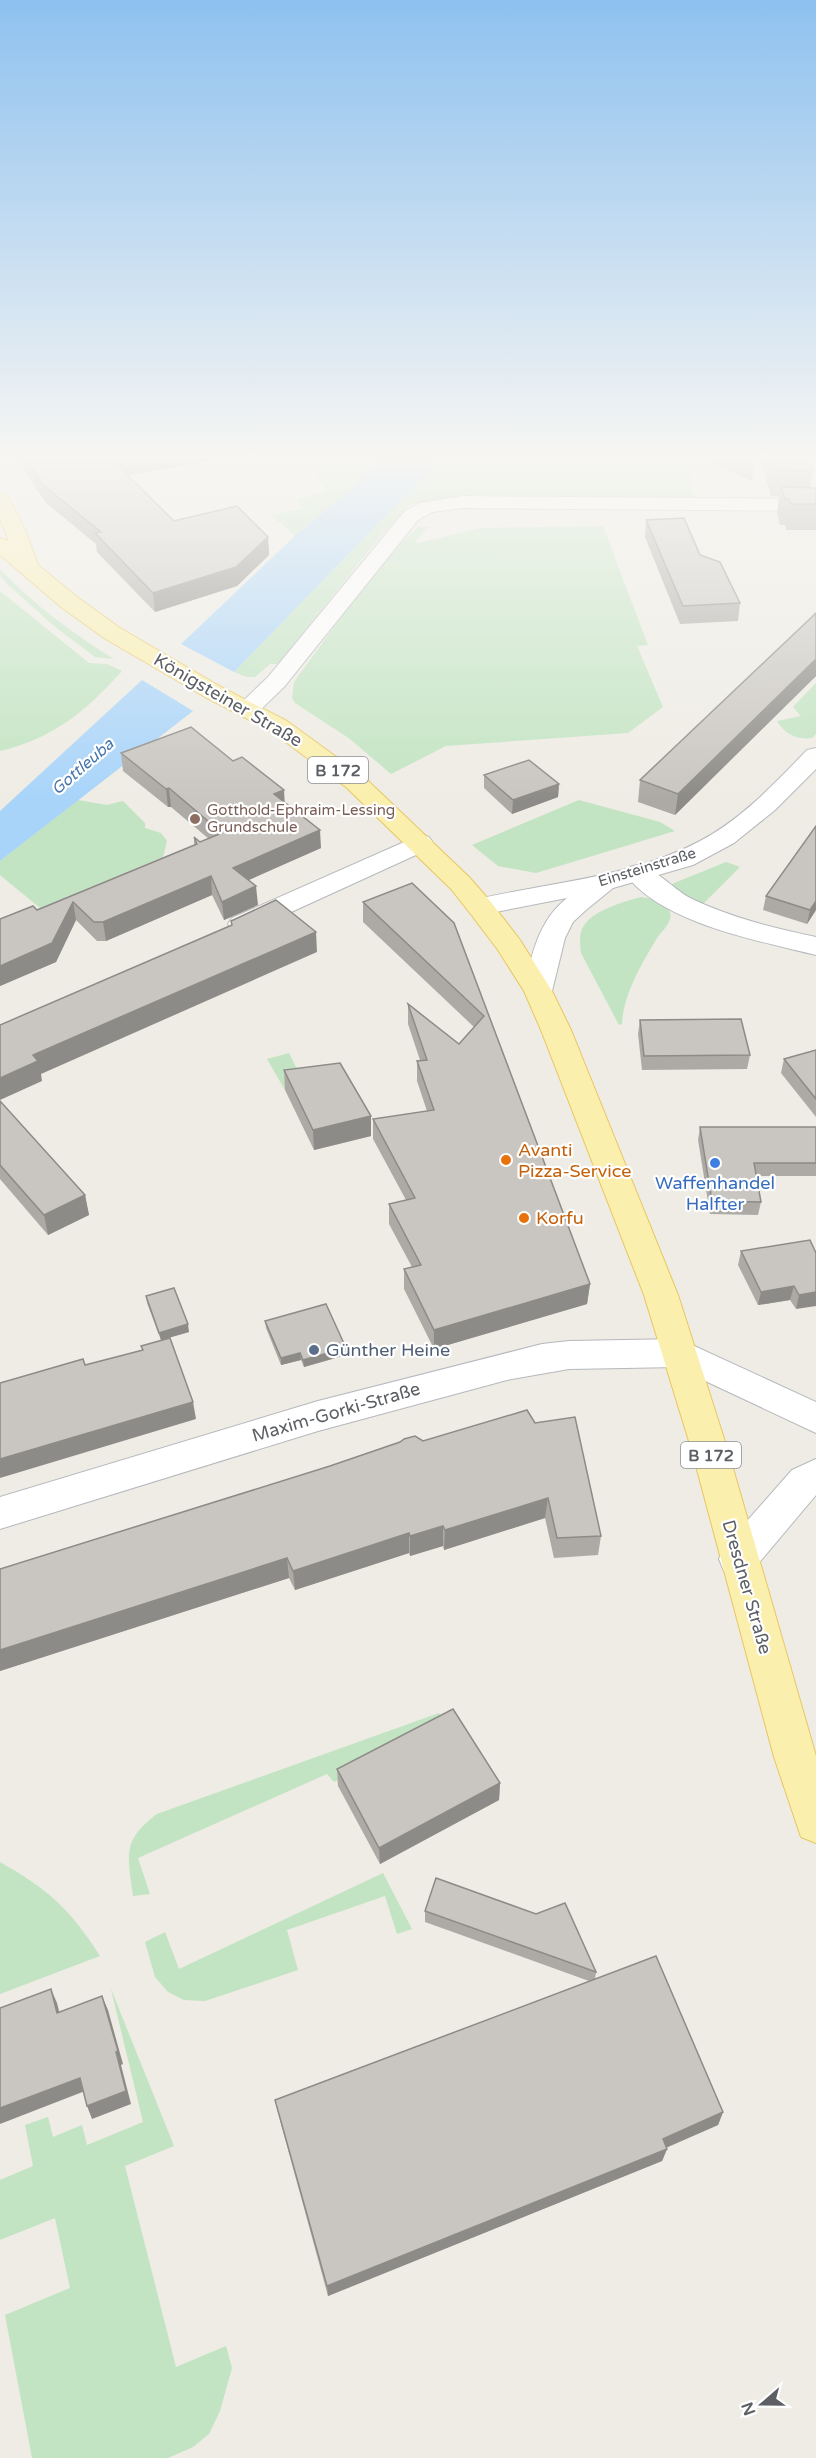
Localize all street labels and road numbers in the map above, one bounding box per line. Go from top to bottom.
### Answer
street label: Königsteiner Straße [150,648,306,752]
road number: B 172 [308,757,368,783]
street label: Einsteinstraße [596,844,698,890]
street label: Maxim-Gorki-Straße [249,1377,423,1447]
road number: B 172 [681,1442,741,1468]
street label: Dresdner Straße [717,1517,777,1657]

